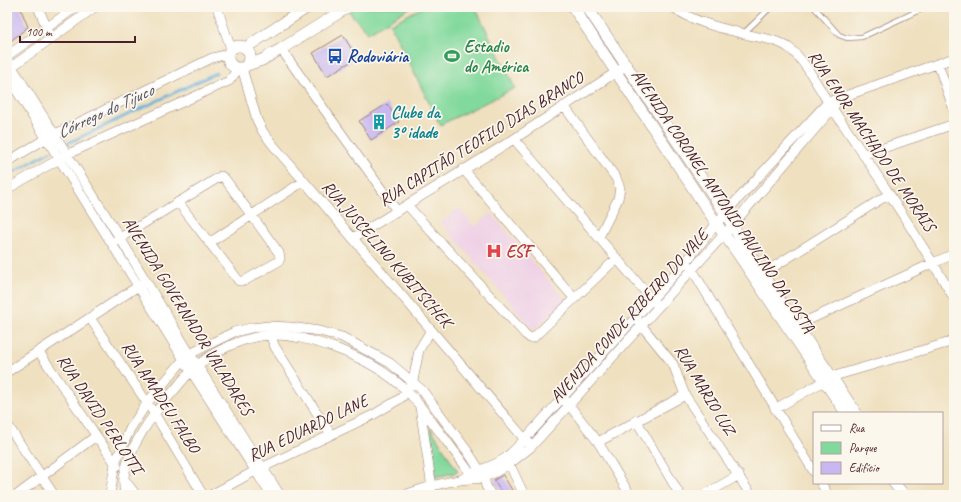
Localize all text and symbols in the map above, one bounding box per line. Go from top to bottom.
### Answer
scale bar [20,18,135,44]
text: 100 m [26,24,53,40]
place label: Estadio do América [464,36,530,77]
place label: Rodoviária [347,46,410,67]
bus stop icon: Rodoviária [326,47,344,65]
sports icon: Estadio do América [443,47,461,65]
street label: RUA ENOR MACHADO DE MORAIS [804,47,942,238]
street label: AVENIDA CORONEL ANTONIO PAULINO DA COSTA [627,65,820,337]
street label: RUA CAPITÃO TEOFILO DIAS BRANCO [375,66,589,211]
water label: Córrego do Tijuco [53,78,159,143]
place label: Clube da 3º idade [391,102,442,143]
building icon: Clube da 3º idade [370,113,388,131]
street label: RUA JUSCELINO KUBITSCHEK [317,176,459,334]
street label: AVENIDA GOVERNADOR VALADARES [118,213,259,422]
street label: AVENIDA CONDE RIBEIRO DO VALE [545,223,714,407]
place label: ESF [506,241,535,262]
hospital icon: ESF [485,242,503,260]
street label: RUA AMADEU FALBO [117,337,206,458]
street label: RUA MARIO LUZ [670,341,741,441]
street label: RUA DAVID PERLOTTI [53,351,150,481]
street label: RUA EDUARDO LANE [245,389,374,466]
legend [813,412,943,484]
text: Rua [849,420,866,436]
text: Parque [849,440,878,456]
text: Edifício [849,460,881,476]

